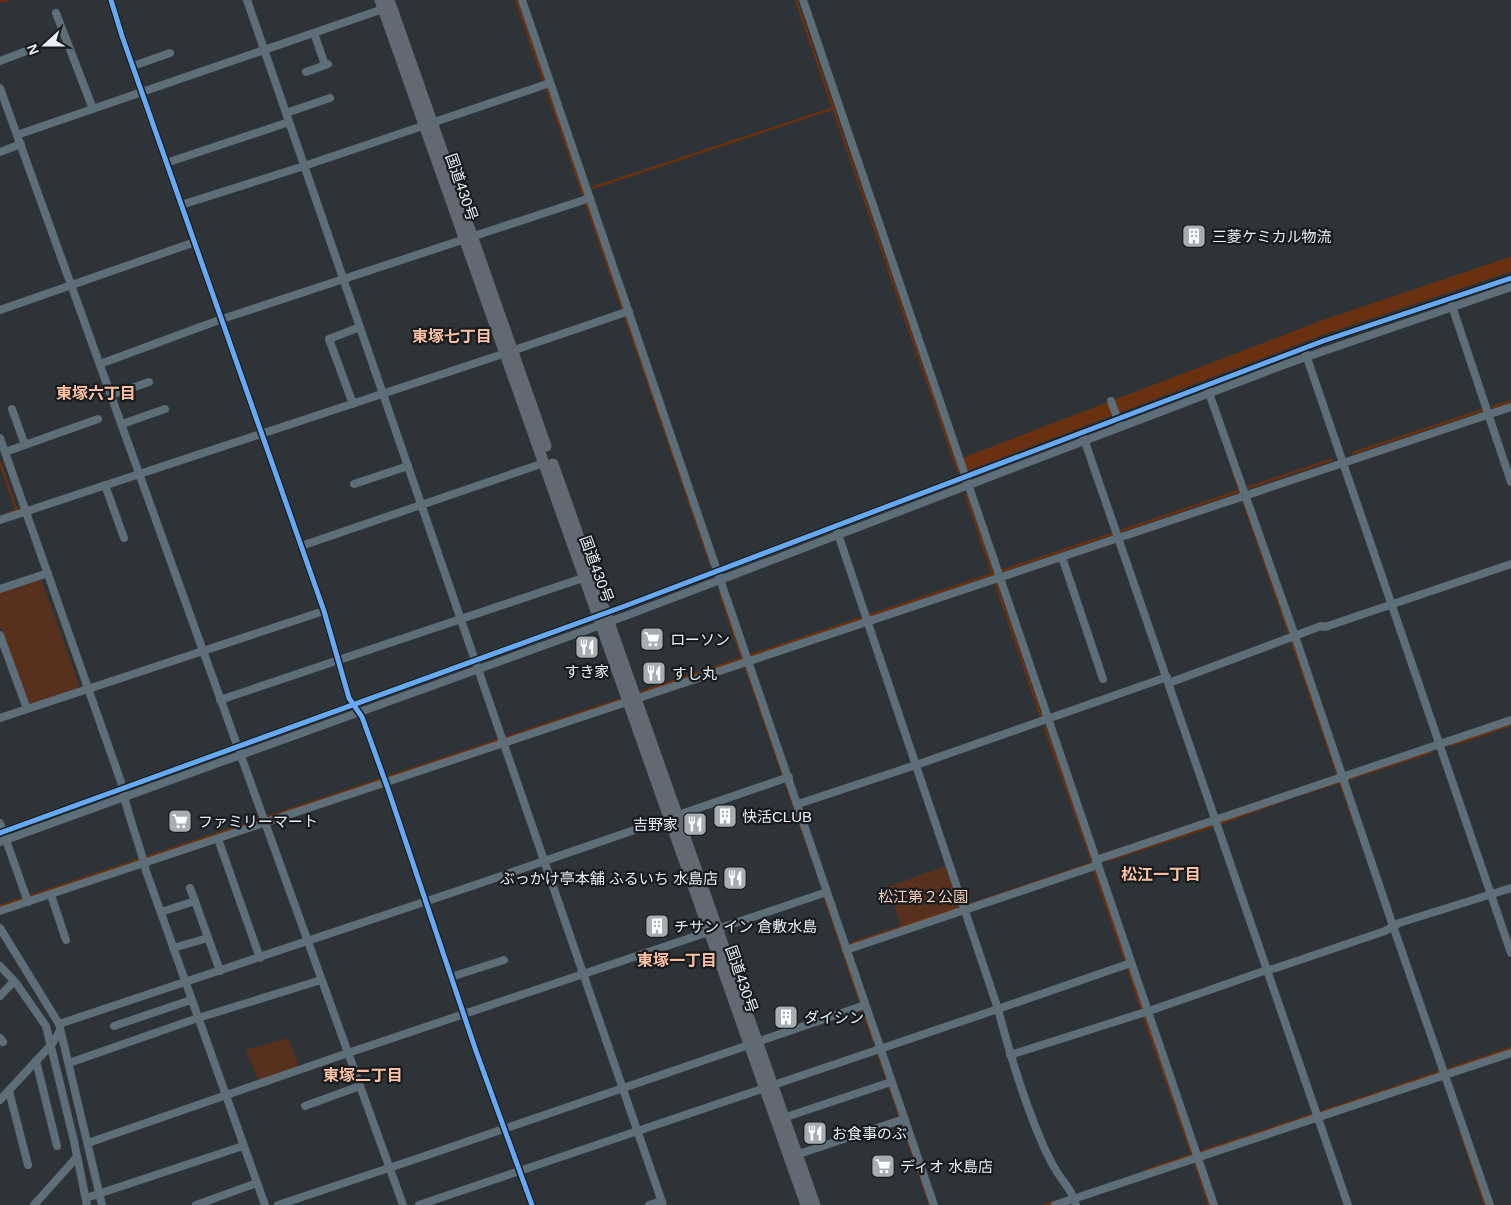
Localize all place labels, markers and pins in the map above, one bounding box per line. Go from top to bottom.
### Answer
building icon: 三菱ケミカル物流 [1181,223,1207,249]
place label: 三菱ケミカル物流 [1212,228,1332,245]
supermarket icon: ローソン [639,626,665,652]
place label: ローソン [670,631,730,648]
restaurant icon: すき家 [574,634,600,660]
restaurant icon: すし丸 [641,660,667,686]
place label: すき家 [564,663,610,680]
place label: すし丸 [672,665,717,682]
building icon: 快活CLUB [712,803,738,829]
supermarket icon: ファミリーマート [167,808,193,834]
place label: 快活CLUB [742,808,812,825]
restaurant icon: 吉野家 [682,811,708,837]
place label: ファミリーマート [198,813,318,830]
place label: 吉野家 [633,816,678,833]
restaurant icon: ぶっかけ亭本舗 ふるいち 水島店 [722,865,748,891]
place label: ぶっかけ亭本舗 ふるいち 水島店 [500,870,718,887]
building icon: チサン イン 倉敷水島 [644,913,670,939]
place label: チサン イン 倉敷水島 [674,918,817,935]
building icon: ダイシン [773,1004,799,1030]
place label: ダイシン [804,1009,864,1026]
restaurant icon: お食事のぶ [802,1120,828,1146]
place label: お食事のぶ [832,1125,907,1142]
supermarket icon: ディオ 水島店 [870,1153,896,1179]
place label: ディオ 水島店 [900,1158,993,1175]

